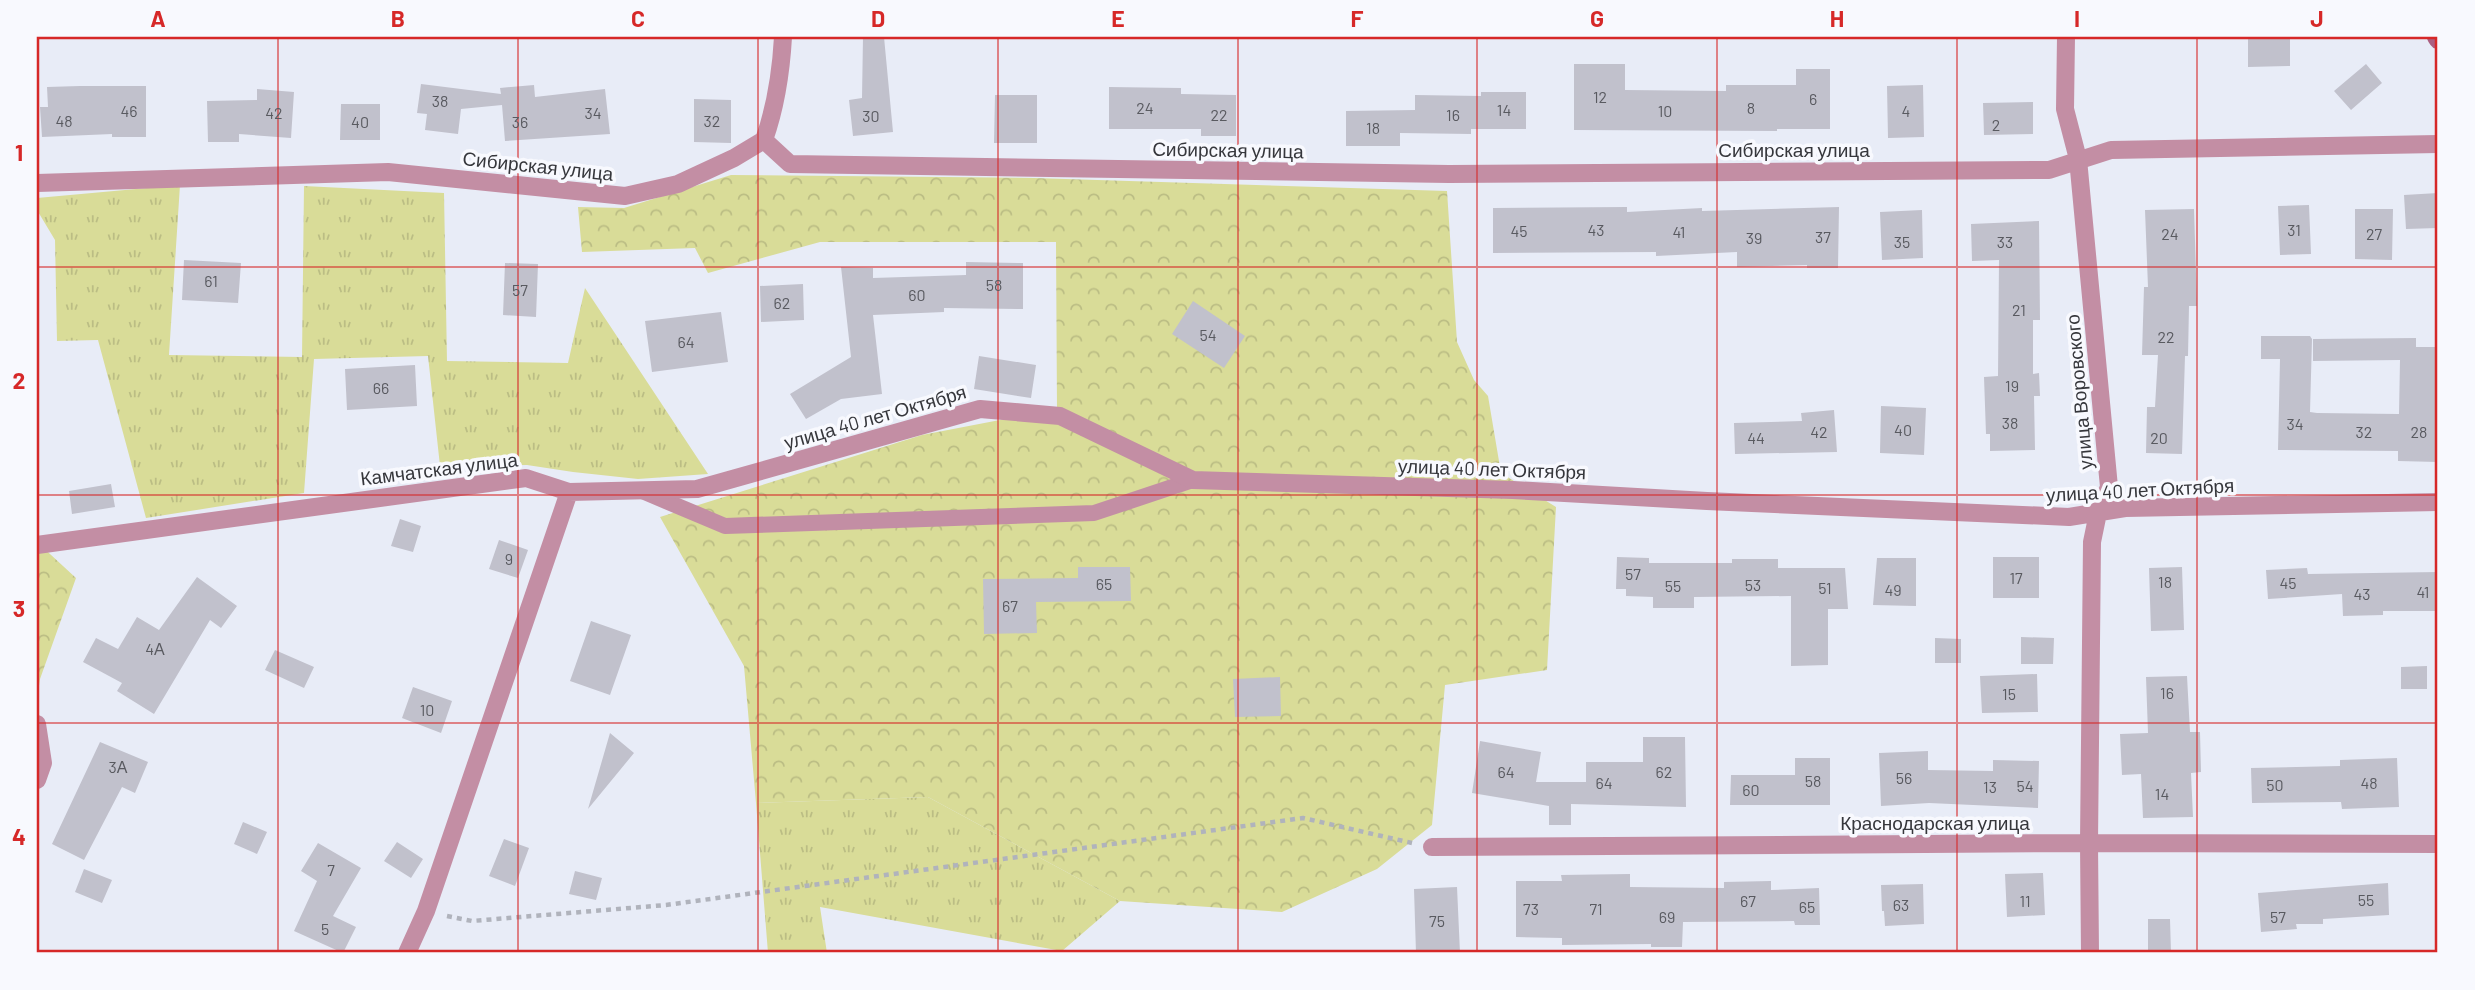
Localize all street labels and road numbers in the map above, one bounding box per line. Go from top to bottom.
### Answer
street label: Сибирская улица [1152,137,1304,162]
street label: Сибирская улица [1718,138,1870,161]
street label: Сибирская улица [462,146,615,185]
street label: улица Воровского [2060,313,2097,471]
street label: улица 40 лет Октября [781,380,969,454]
street label: Камчатская улица [359,447,519,490]
street label: улица 40 лет Октября [1397,454,1587,483]
street label: улица 40 лет Октября [2045,473,2235,506]
street label: Краснодарская улица [1840,811,2030,834]

